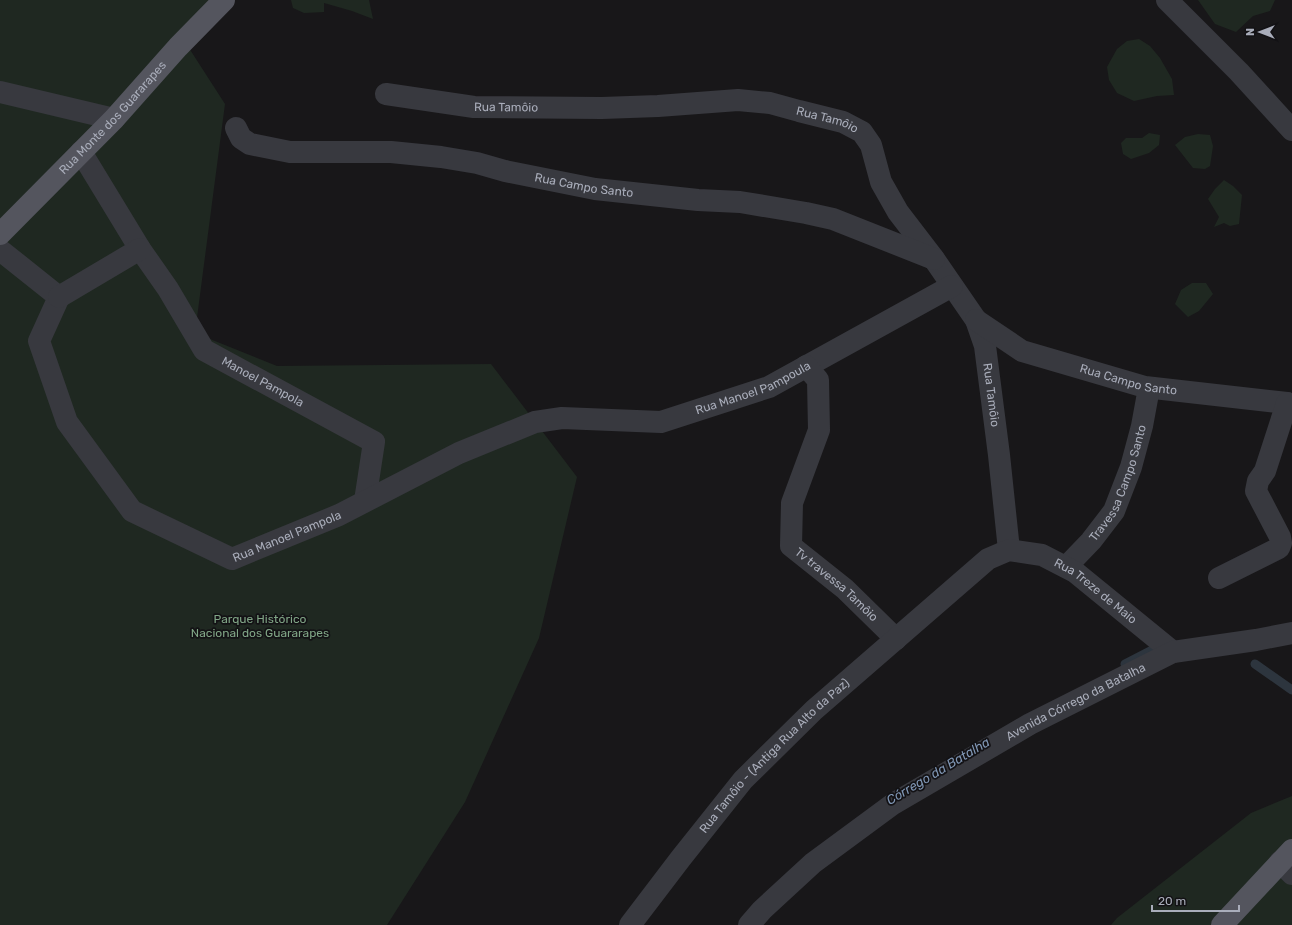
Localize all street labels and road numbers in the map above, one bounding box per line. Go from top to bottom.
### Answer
street label: Rua Monte dos Guararapes [56,58,169,177]
street label: Rua Tamôio [474,100,538,115]
street label: Rua Tamôio [795,104,861,136]
street label: Rua Campo Santo [533,170,634,200]
street label: Manoel Pampola [219,354,306,410]
street label: Rua Manoel Pampoula [694,358,813,417]
street label: Rua Campo Santo [1078,361,1178,398]
street label: Rua Tamôio [980,362,1002,428]
street label: Travessa Campo Santo [1086,423,1149,544]
street label: Rua Manoel Pampola [231,508,343,565]
street label: Tv travessa Tamôio [792,545,881,624]
street label: Rua Treze de Maio [1052,556,1140,627]
street label: Avenida Córrego da Batalha [1003,660,1148,744]
street label: Rua Tamôio - (Antiga Rua Alto da Paz) [697,676,852,836]

